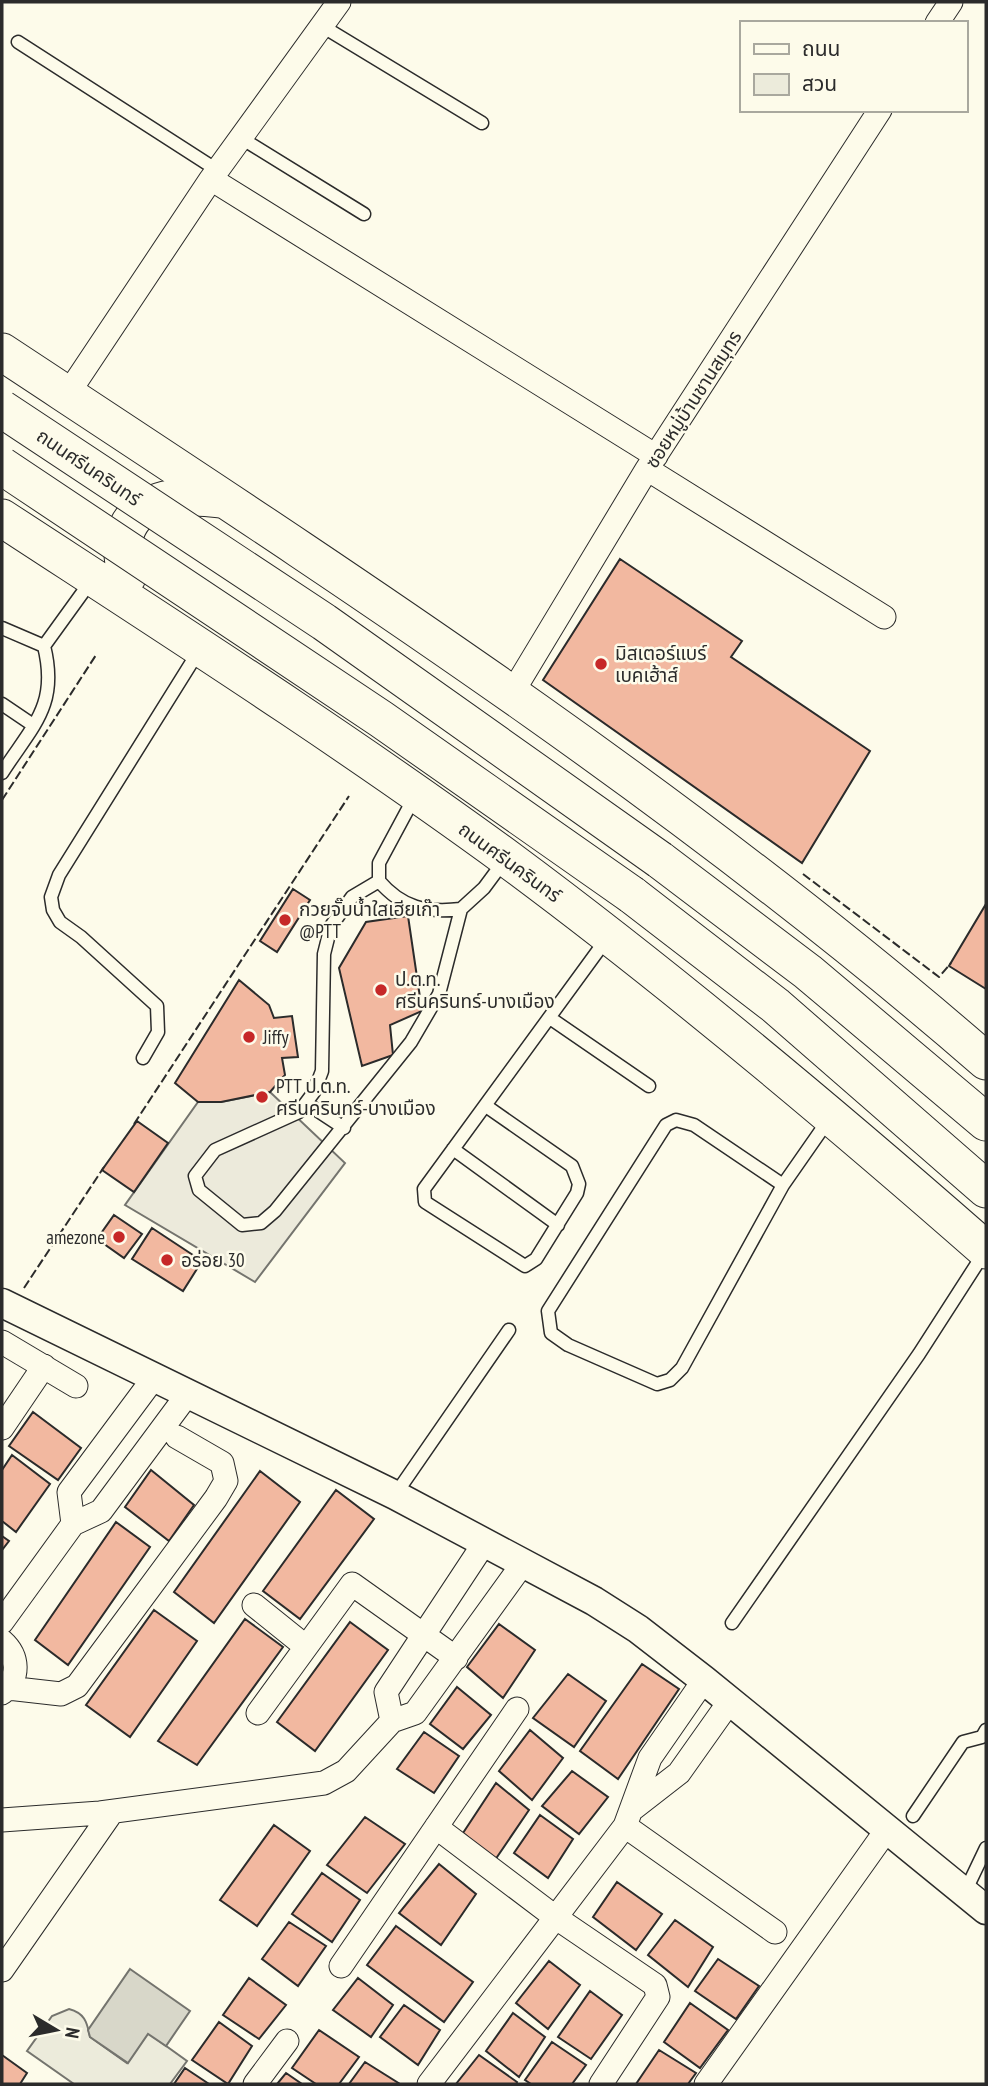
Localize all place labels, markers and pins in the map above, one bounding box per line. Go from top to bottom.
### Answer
place label: มิสเตอร์แบร์ เบคเฮ้าส์ [615,641,707,687]
marker: มิสเตอร์แบร์ เบคเฮ้าส์ [593,656,609,672]
place label: กวยจั๊บน้ำใสเฮียเก๊า @PTT [299,896,440,943]
marker: กวยจั๊บน้ำใสเฮียเก๊า @PTT [277,912,293,928]
place label: ป.ต.ท. ศรีนครินทร์-บางเมือง [395,967,555,1013]
marker: ป.ต.ท. ศรีนครินทร์-บางเมือง [373,982,389,998]
place label: Jiffy [262,1025,289,1049]
marker: Jiffy [241,1029,257,1045]
place label: PTT ป.ต.ท. ศรีนครินทร์-บางเมือง [276,1074,436,1120]
marker: PTT ป.ต.ท. ศรีนครินทร์-บางเมือง [254,1089,270,1105]
place label: amezone [46,1225,105,1249]
marker: amezone [111,1229,127,1245]
place label: อร่อย 30 [181,1248,245,1272]
marker: อร่อย 30 [159,1252,175,1268]

